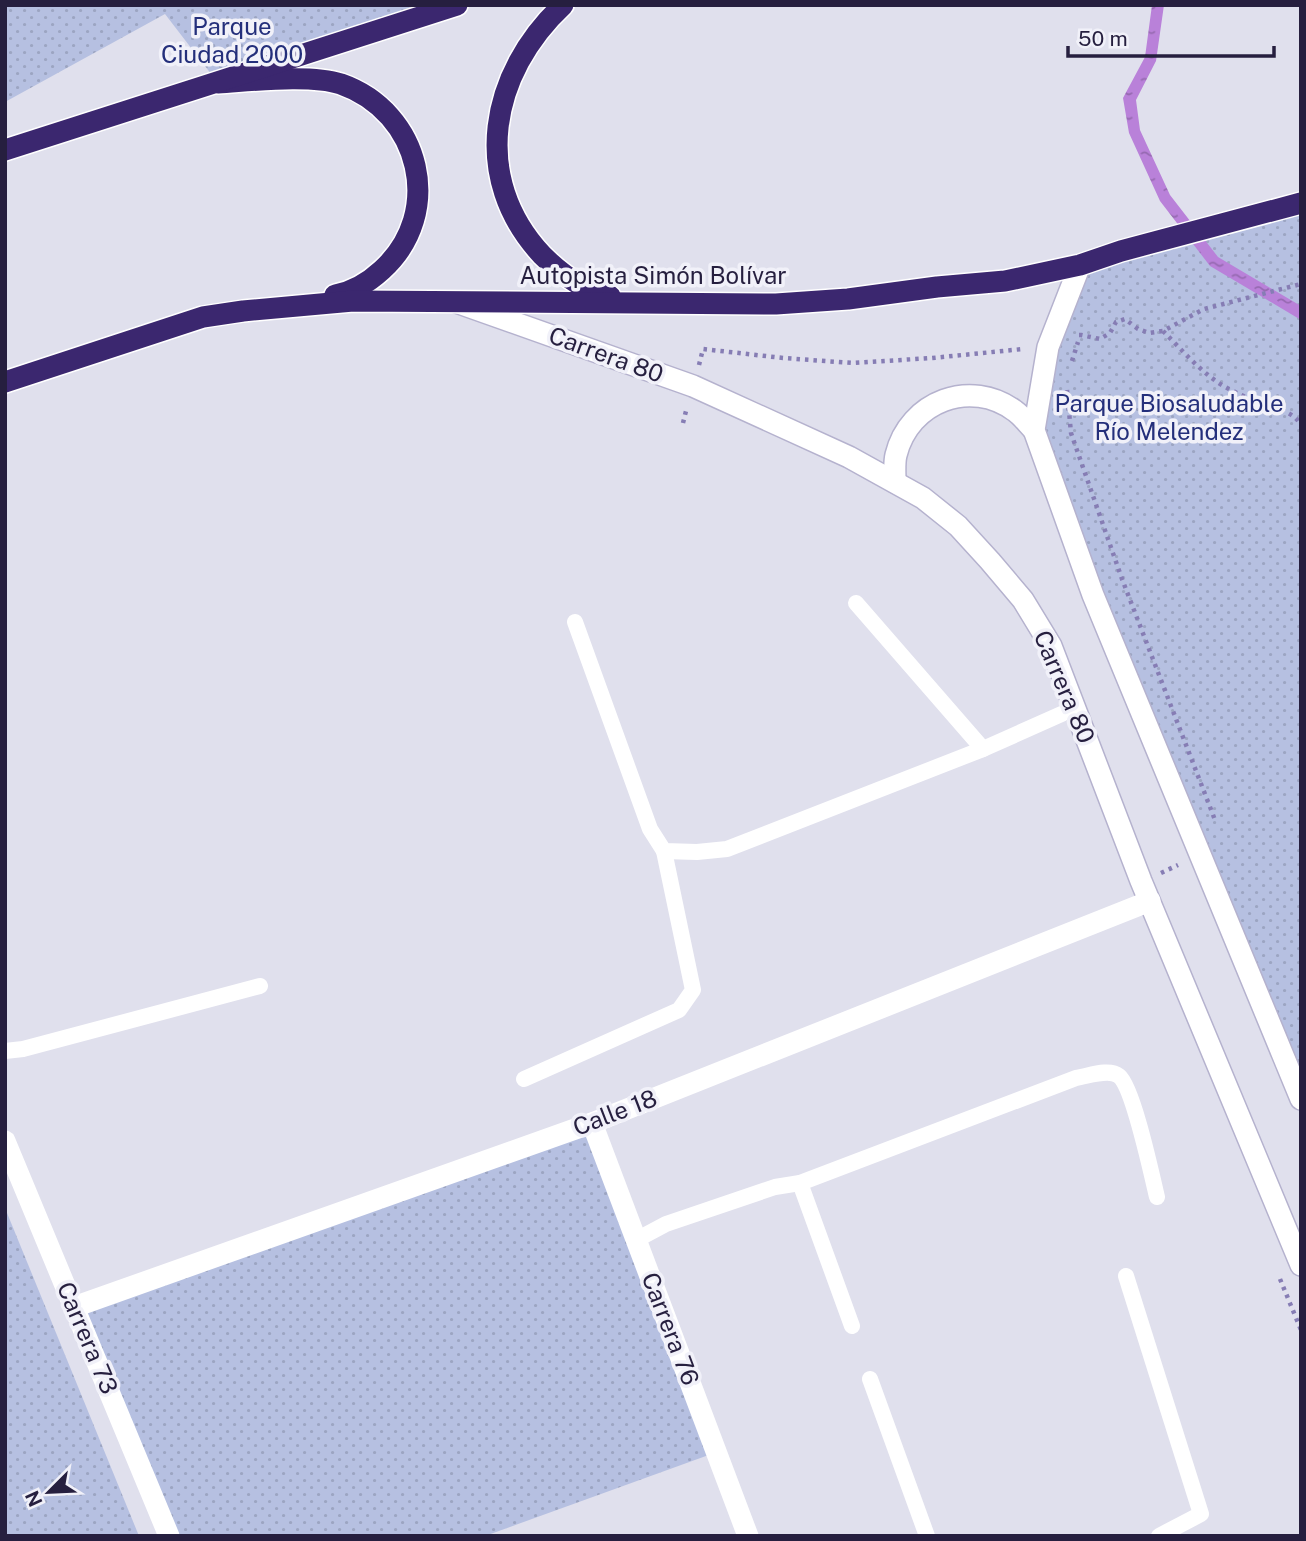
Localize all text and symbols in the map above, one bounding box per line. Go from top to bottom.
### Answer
park label: Parque Ciudad 2000 [161,12,303,68]
scale bar [1068,14,1274,58]
text: 50 m [1078,26,1128,51]
street label: Autopista Simón Bolívar [519,261,787,289]
street label: Carrera 80 [545,320,667,388]
park label: Parque Biosaludable Río Melendez [1055,389,1283,445]
street label: Carrera 80 [1029,626,1101,747]
street label: Calle 18 [569,1083,661,1141]
street label: Carrera 76 [637,1268,705,1389]
street label: Carrera 73 [52,1277,124,1398]
north arrow [14,1457,84,1527]
text: N [20,1488,47,1510]

